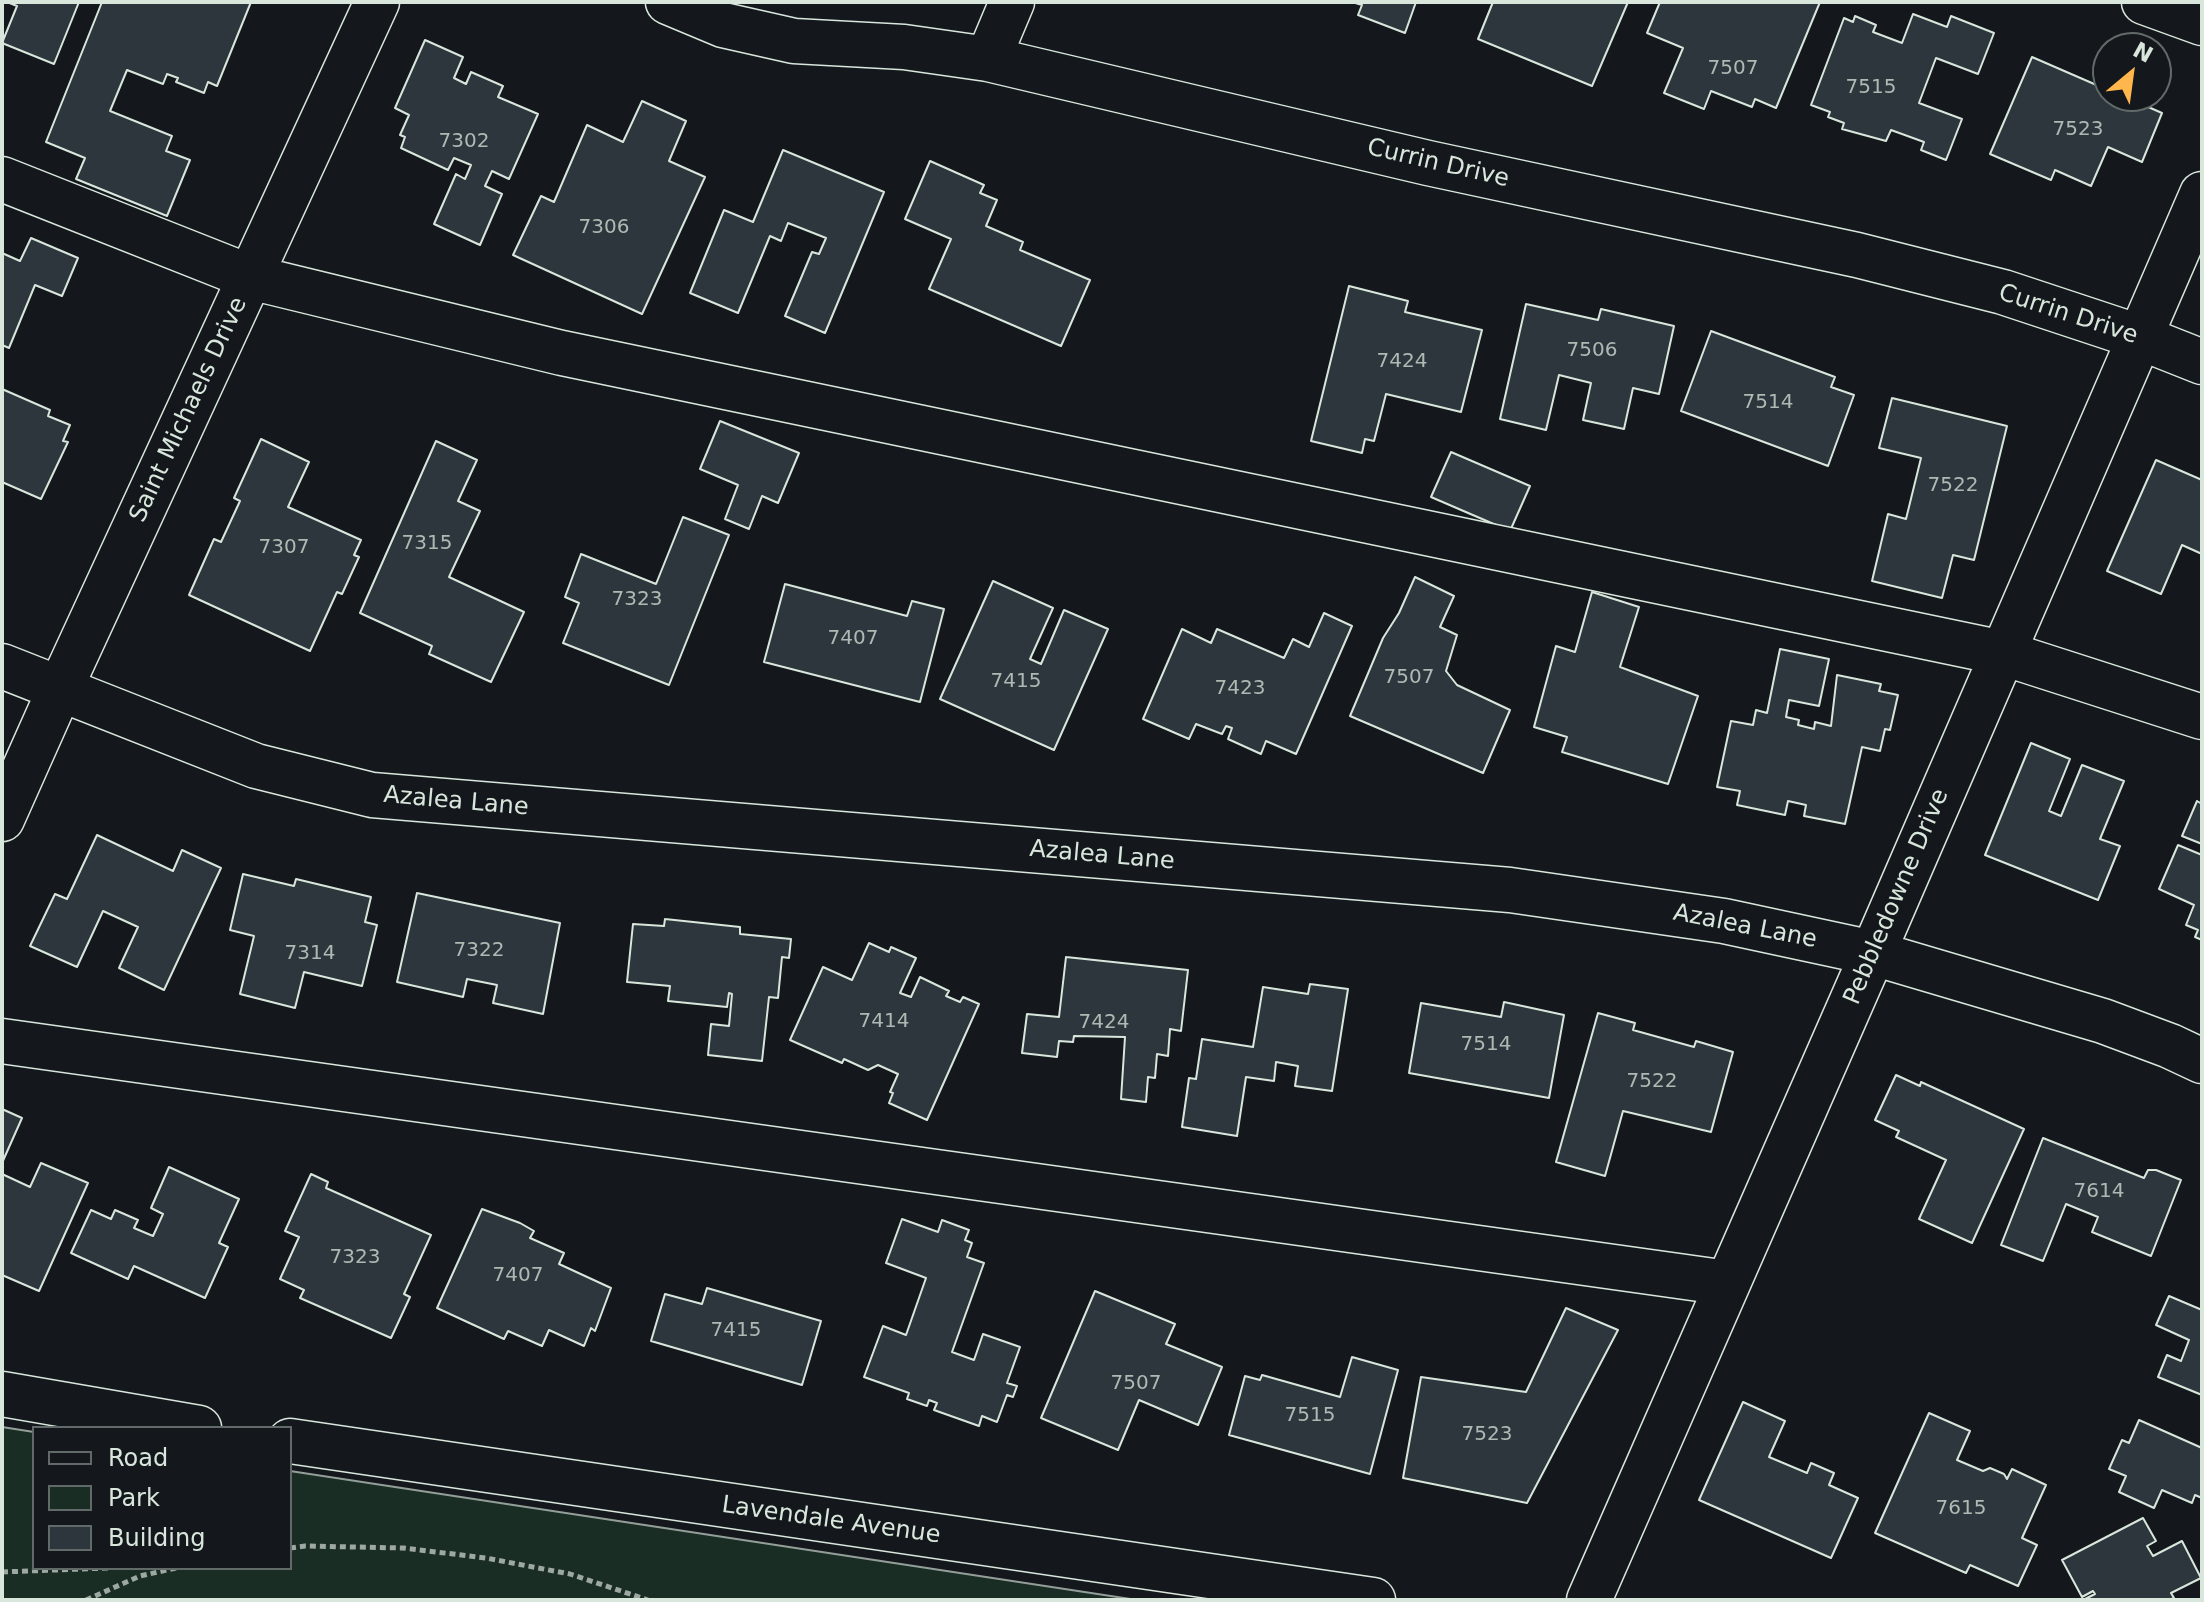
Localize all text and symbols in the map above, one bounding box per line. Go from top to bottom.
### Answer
north arrow [2092,32,2172,112]
text: N [2129,37,2157,68]
house number: 7507 [1708,57,1758,81]
house number: 7515 [1846,76,1896,100]
house number: 7523 [2053,118,2103,142]
house number: 7302 [439,130,489,154]
street label: Currin Drive [1364,134,1512,194]
house number: 7306 [579,216,629,240]
street label: Currin Drive [1995,279,2141,351]
street label: Saint Michaels Drive [124,293,254,527]
house number: 7506 [1567,339,1617,363]
house number: 7424 [1377,350,1427,374]
house number: 7514 [1743,391,1793,415]
house number: 7522 [1928,474,1978,498]
house number: 7315 [402,532,452,556]
house number: 7307 [259,536,309,560]
house number: 7323 [612,588,662,612]
house number: 7407 [828,627,878,651]
house number: 7507 [1384,666,1434,690]
house number: 7415 [991,670,1041,694]
house number: 7423 [1215,677,1265,701]
street label: Azalea Lane [382,781,530,823]
street label: Pebbledowne Drive [1839,785,1955,1009]
street label: Azalea Lane [1028,835,1176,877]
street label: Azalea Lane [1671,899,1819,955]
house number: 7322 [454,939,504,963]
house number: 7314 [285,942,335,966]
house number: 7414 [859,1010,909,1034]
house number: 7424 [1079,1011,1129,1035]
house number: 7514 [1461,1033,1511,1057]
house number: 7522 [1627,1070,1677,1094]
house number: 7614 [2074,1180,2124,1204]
house number: 7323 [330,1246,380,1270]
house number: 7407 [493,1264,543,1288]
house number: 7415 [711,1319,761,1343]
house number: 7507 [1111,1372,1161,1396]
house number: 7515 [1285,1404,1335,1428]
house number: 7523 [1462,1423,1512,1447]
legend [32,1426,292,1570]
text: Road [108,1444,168,1472]
text: Park [108,1484,160,1512]
street label: Lavendale Avenue [720,1491,942,1551]
house number: 7615 [1936,1497,1986,1521]
text: Building [108,1524,205,1552]

